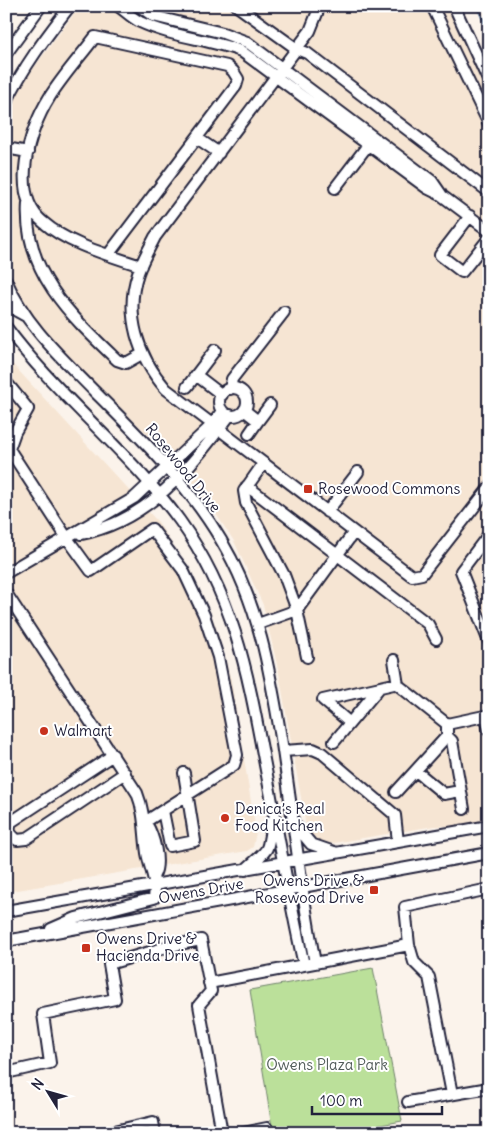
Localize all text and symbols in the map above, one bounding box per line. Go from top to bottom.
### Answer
street label: Rosewood Drive [142,419,225,516]
place label: Rosewood Commons [318,479,460,498]
marker: Rosewood Commons [302,483,314,495]
place label: Walmart [54,721,112,740]
marker: Walmart [38,725,50,737]
place label: Denica’s Real Food Kitchen [235,799,325,835]
marker: Denica’s Real Food Kitchen [219,812,231,824]
place label: Owens Drive & Rosewood Drive [255,871,365,907]
street label: Owens Drive [157,874,245,907]
marker: Owens Drive & Rosewood Drive [368,884,380,896]
place label: Owens Drive & Hacienda Drive [96,929,199,965]
marker: Owens Drive & Hacienda Drive [80,942,92,954]
park label: Owens Plaza Park [266,1055,388,1074]
north arrow [22,1066,72,1116]
text: N [28,1075,48,1093]
scale bar [312,1084,442,1116]
text: 100 m [320,1091,362,1110]

